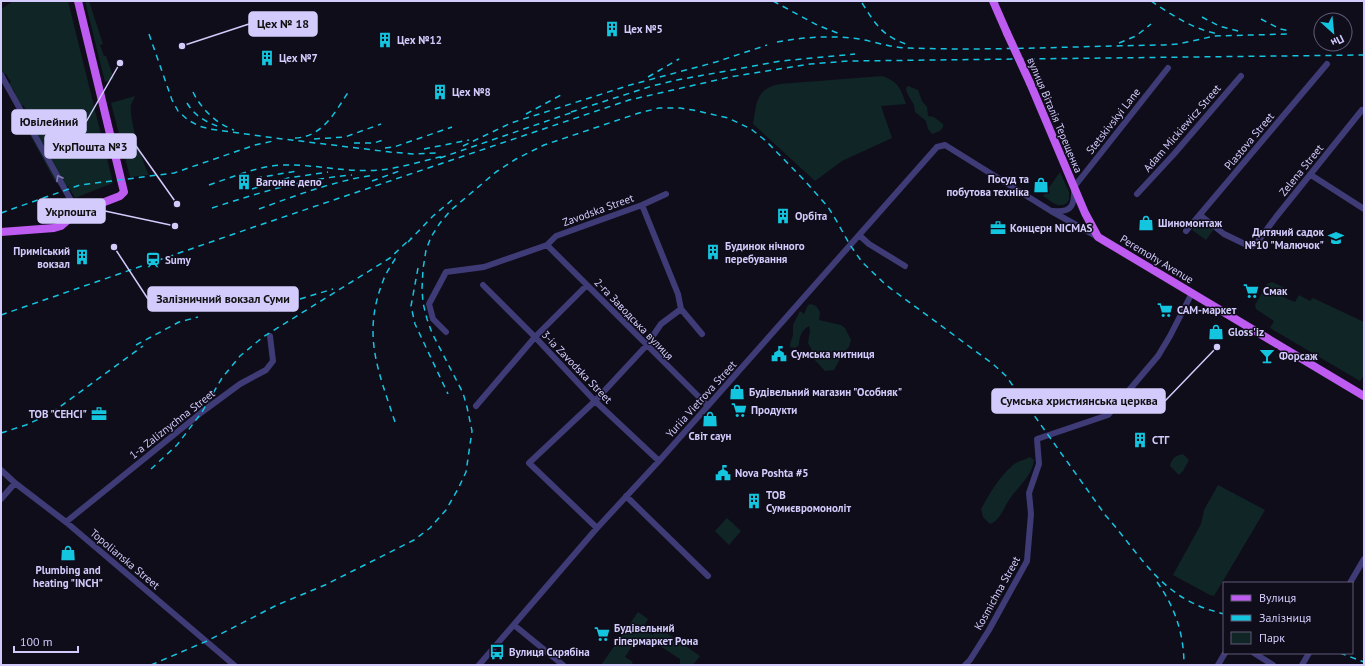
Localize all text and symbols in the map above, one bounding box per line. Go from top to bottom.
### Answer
callout: Цех № 18 [249,12,317,36]
north arrow [1313,12,1353,52]
text: Цех № 18 [257,16,309,31]
building icon: Цех №5 [603,20,621,38]
place label: Цех №5 [624,22,663,36]
building icon: Цех №12 [376,31,394,49]
text: Пн [1329,32,1346,50]
place label: Цех №12 [397,33,442,47]
building icon: Цех №7 [258,49,276,67]
place label: Цех №7 [279,51,318,65]
street label: вулиця Віталія Терещенка [1024,55,1086,175]
street label: Adam Mickiewicz Street [1140,81,1224,175]
building icon: Цех №8 [431,83,449,101]
place label: Цех №8 [452,85,491,99]
street label: Stetskivskyi Lane [1083,85,1143,157]
street label: Plastova Street [1221,109,1277,173]
callout: Ювілейний [12,110,86,134]
text: Ювілейний [20,114,78,129]
callout: УкрПошта №3 [45,134,136,158]
text: УкрПошта №3 [52,139,127,154]
street label: Zelena Street [1276,141,1326,199]
place label: Посуд та побутова техніка [947,172,1029,199]
building icon: Вагонне депо [235,173,253,191]
one-way arrow [56,175,63,183]
place label: Вагонне депо [256,175,322,189]
shop icon: Посуд та побутова техніка [1032,176,1050,194]
street label: Zavodska Street [561,191,636,229]
callout: Укрпошта [38,199,105,223]
text: Укрпошта [44,204,97,219]
building icon: Орбіта [774,207,792,225]
place label: Орбіта [795,209,827,223]
shop icon: Шиномонтаж [1137,214,1155,232]
place label: Шиномонтаж [1158,216,1222,230]
office icon: Концерн NICMAS [989,219,1007,237]
place label: Концерн NICMAS [1010,221,1093,235]
place label: Дитячий садок №10 "Малючок" [1245,225,1325,252]
school or university icon: Дитячий садок №10 "Малючок" [1327,229,1345,247]
street label: Peremohy Avenue [1118,232,1197,287]
place label: Будинок нічного перебування [725,239,805,266]
building icon: Будинок нічного перебування [704,243,722,261]
place label: Приміський вокзал [13,244,70,271]
building icon: Приміський вокзал [73,248,91,266]
station icon: Sumy [144,251,162,269]
place label: Sumy [165,253,192,267]
street label: 2-га Заводська вулиця [591,275,677,363]
supermarket icon: Смак [1242,282,1260,300]
place label: Смак [1263,284,1288,298]
callout: Залізничний вокзал Суми [148,287,298,311]
text: Залізничний вокзал Суми [156,291,290,306]
supermarket icon: САМ-маркет [1156,301,1174,319]
place label: САМ-маркет [1177,303,1237,317]
shop icon: Gloss'iz [1207,323,1225,341]
place label: Gloss'iz [1228,325,1264,339]
street label: 3-ia Zavodska Street [539,328,615,406]
public building icon: Сумська митниця [770,345,788,363]
place label: Сумська митниця [791,347,875,361]
bar icon: Форсаж [1258,347,1276,365]
place label: Форсаж [1279,349,1318,363]
street label: Yuriia Vietrova Street [663,357,739,440]
shop icon: Будівельний магазин "Особняк" [728,383,746,401]
place label: Будівельний магазин "Особняк" [749,385,902,399]
street label: 1-a Zaliznychna Street [126,386,218,462]
callout: Сумська християнська церква [992,389,1165,413]
text: Сумська християнська церква [1000,393,1158,408]
supermarket icon: Продукти [730,401,748,419]
place label: Продукти [751,403,797,417]
office icon: ТОВ "СЕНСІ" [90,405,108,423]
place label: ТОВ "СЕНСІ" [29,407,87,421]
shop icon: Світ саун [701,410,719,428]
place label: Світ саун [688,429,732,443]
building icon: СТГ [1131,431,1149,449]
place label: СТГ [1152,433,1170,447]
public building icon: Nova Poshta #5 [714,464,732,482]
place label: Nova Poshta #5 [735,466,808,480]
place label: ТОВ Сумиєвромоноліт [766,488,851,515]
building icon: ТОВ Сумиєвромоноліт [745,492,763,510]
street label: Topolianska Street [87,526,163,592]
shop icon: Plumbing and heating "INCH" [59,544,77,562]
street label: Kosmichna Street [971,553,1023,632]
place label: Plumbing and heating "INCH" [33,563,103,590]
legend [1223,582,1353,654]
text: Вулиця [1259,590,1296,605]
text: Залізниця [1259,610,1311,625]
place label: Будівельний гіпермаркет Рона [614,621,698,648]
supermarket icon: Будівельний гіпермаркет Рона [593,625,611,643]
scale bar [14,628,78,654]
text: Парк [1259,630,1285,645]
text: 100 m [20,634,53,649]
bus stop icon: Вулиця Скрябіна [488,643,506,661]
place label: Вулиця Скрябіна [509,645,590,659]

